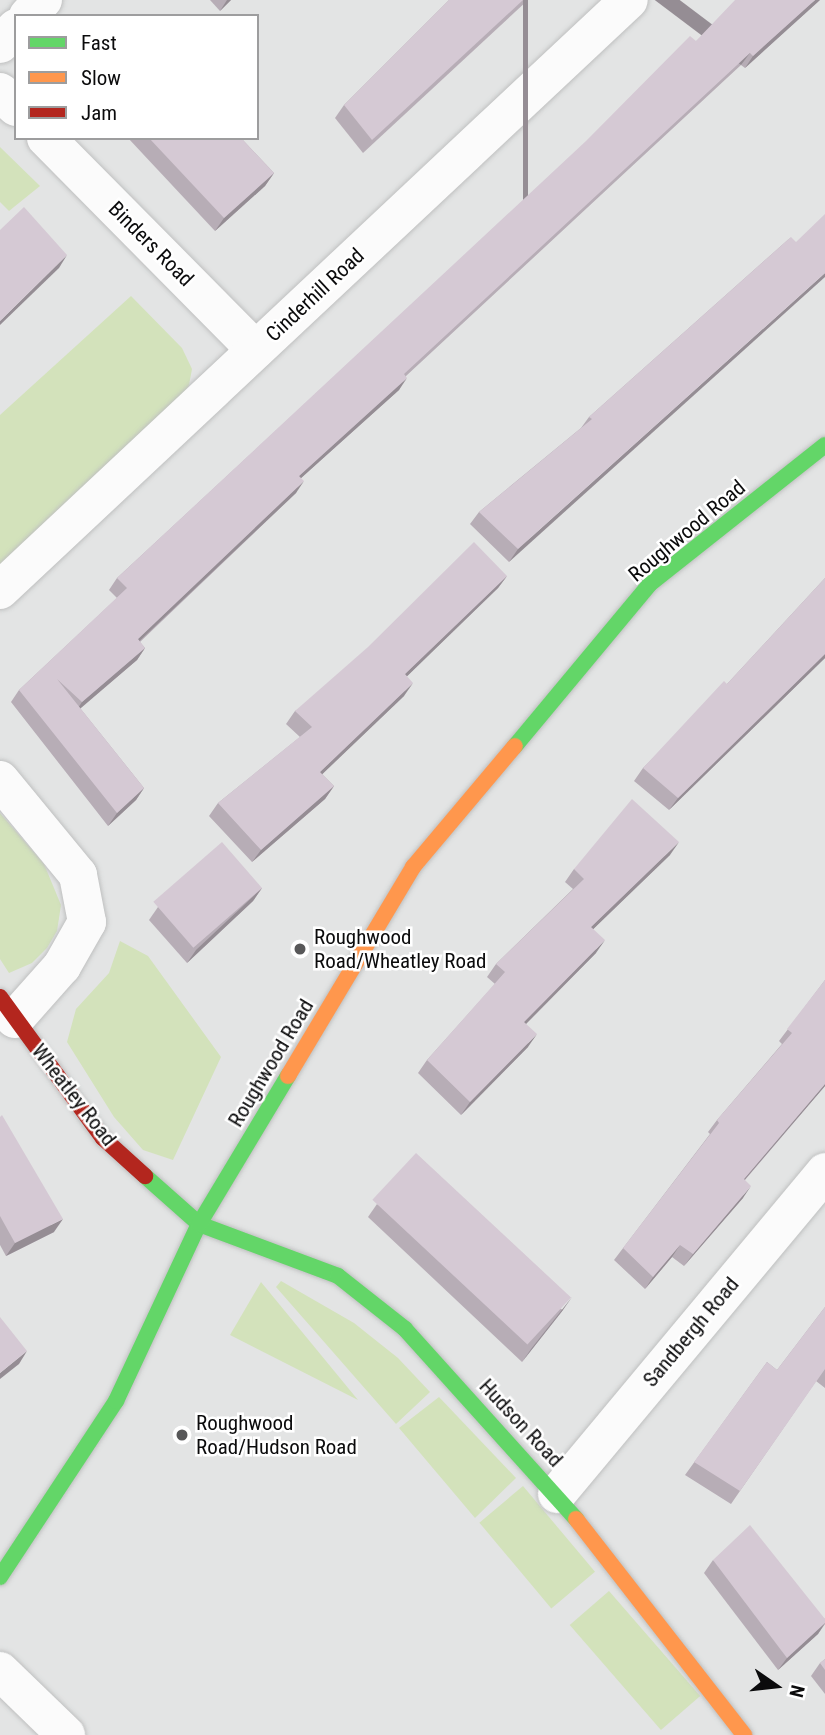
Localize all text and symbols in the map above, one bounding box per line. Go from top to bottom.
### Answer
legend [14,14,259,140]
text: Fast [81,31,117,55]
text: Slow [81,66,121,90]
text: Jam [81,101,117,125]
street label: Binders Road [103,196,199,292]
street label: Cinderhill Road [261,243,369,347]
street label: Roughwood Road [624,475,750,587]
place label: Roughwood Road/Wheatley Road [314,924,486,974]
marker: Roughwood Road/Wheatley Road [292,941,308,957]
street label: Roughwood Road [223,995,319,1131]
street label: Wheatley Road [26,1039,122,1151]
street label: Sandbergh Road [638,1272,744,1392]
street label: Hudson Road [474,1374,568,1472]
place label: Roughwood Road/Hudson Road [196,1410,357,1460]
marker: Roughwood Road/Hudson Road [174,1427,190,1443]
north arrow [741,1651,811,1721]
text: N [784,1683,809,1700]

